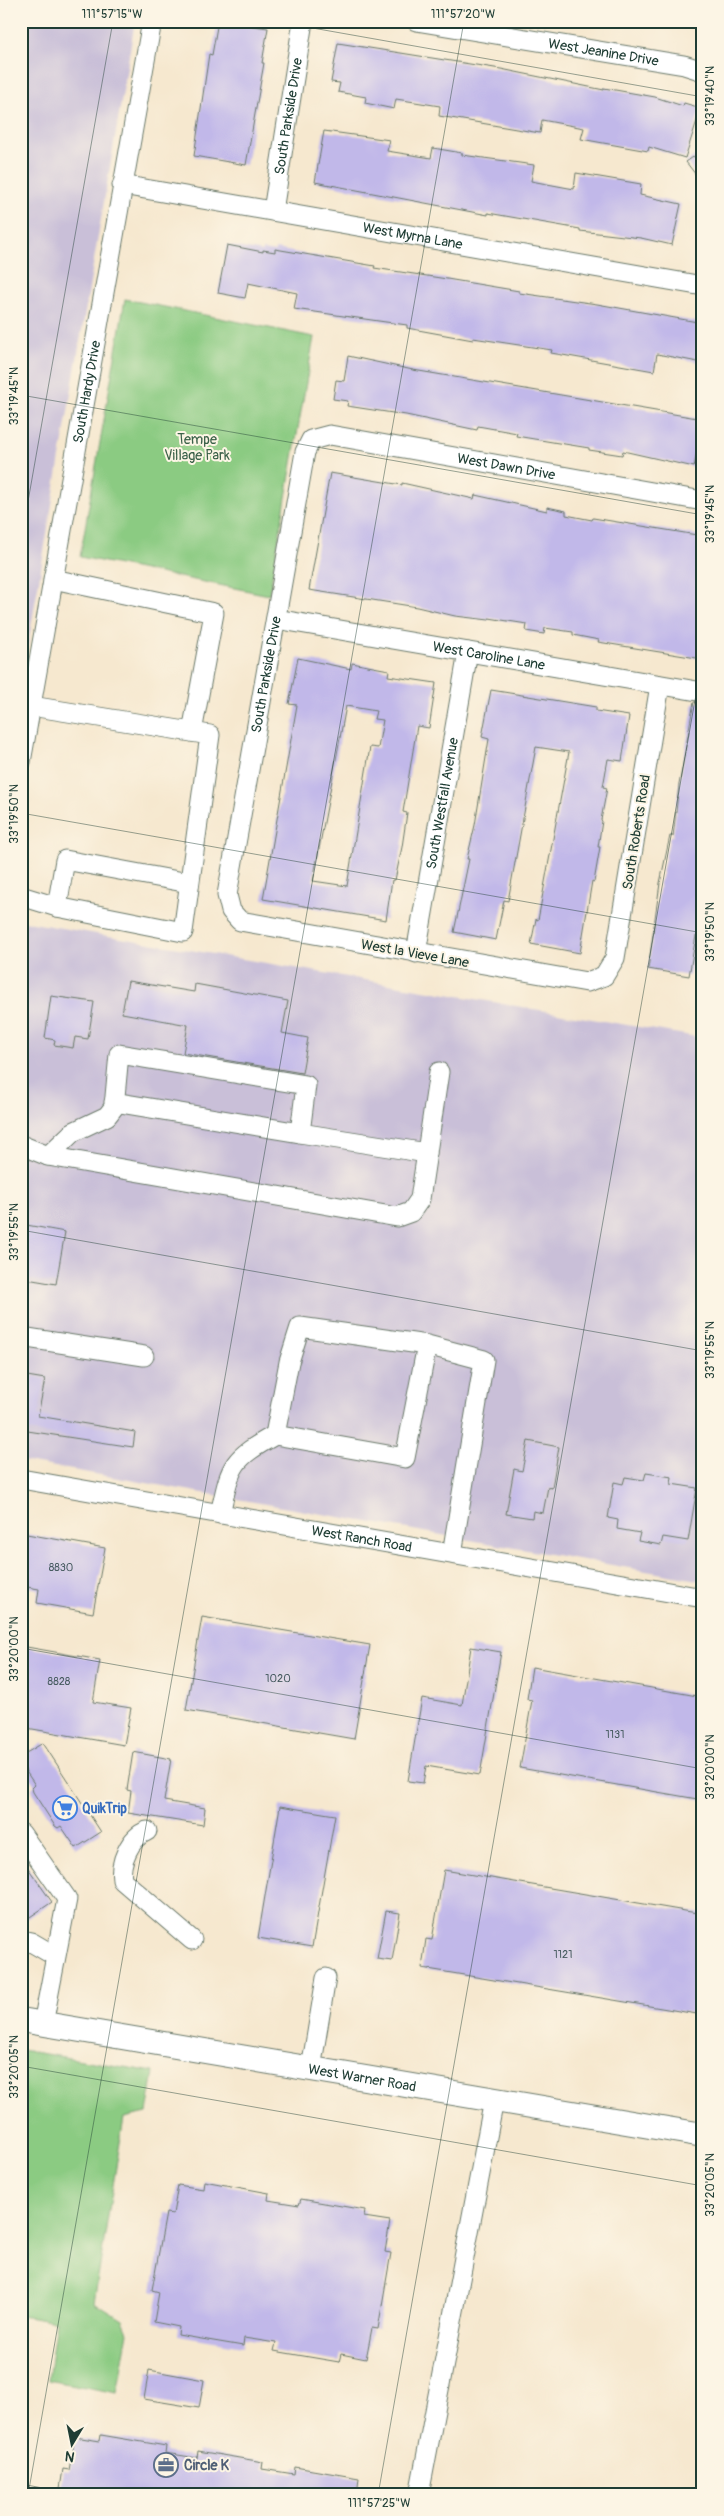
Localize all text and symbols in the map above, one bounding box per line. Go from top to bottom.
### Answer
text: 111°57'15"W [82,7,142,22]
text: 111°57'20"W [431,7,495,22]
street label: West Jeanine Drive [547,35,660,70]
street label: South Parkside Drive [271,56,306,176]
text: 33°19'40"N [703,66,718,126]
street label: West Myrna Lane [361,219,464,253]
street label: South Hardy Drive [70,339,104,444]
text: 33°19'45"N [7,367,22,425]
park label: Tempe Village Park [164,431,230,464]
street label: West Dawn Drive [456,450,557,484]
text: 33°19'45"N [703,485,718,543]
street label: South Parkside Drive [248,615,285,734]
street label: West Caroline Lane [431,638,546,674]
street label: South Westfall Avenue [423,736,462,870]
street label: South Roberts Road [619,773,654,891]
text: 33°19'50"N [7,784,22,844]
text: 33°19'50"N [703,902,718,962]
street label: West la Vieve Lane [360,936,470,971]
text: 33°19'55"N [7,1203,22,1261]
text: 33°19'55"N [703,1321,718,1379]
street label: West Ranch Road [310,1522,413,1556]
house number: 8830 [49,1561,73,1574]
text: 33°20'00"N [7,1616,22,1682]
house number: 1020 [265,1672,291,1685]
house number: 8828 [48,1675,71,1688]
house number: 1131 [605,1728,625,1741]
text: 33°20'00"N [703,1734,718,1800]
supermarket icon: QuikTrip [52,1795,78,1821]
place label: QuikTrip [82,1800,127,1817]
house number: 1121 [553,1948,573,1961]
text: 33°20'05"N [7,2035,22,2099]
street label: West Warner Road [307,2061,418,2096]
text: 33°20'05"N [703,2153,718,2217]
north arrow [48,2418,98,2468]
text: N [64,2447,76,2466]
office icon: Circle K [153,2452,179,2478]
place label: Circle K [184,2457,230,2474]
text: 111°57'25"W [348,2496,410,2511]

